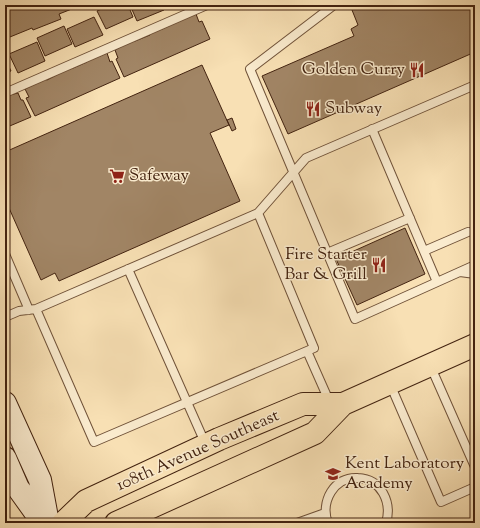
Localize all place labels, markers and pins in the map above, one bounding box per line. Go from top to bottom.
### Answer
place label: Golden Curry [302,58,406,82]
restaurant icon: Golden Curry [408,61,426,79]
place label: Subway [325,97,383,121]
restaurant icon: Subway [304,100,322,118]
place label: Safeway [129,164,189,188]
supermarket icon: Safeway [108,167,126,185]
place label: Fire Starter Bar & Grill [284,243,368,287]
restaurant icon: Fire Starter Bar & Grill [370,256,388,274]
place label: Kent Laboratory Academy [345,452,465,496]
school or university icon: Kent Laboratory Academy [324,465,342,483]

